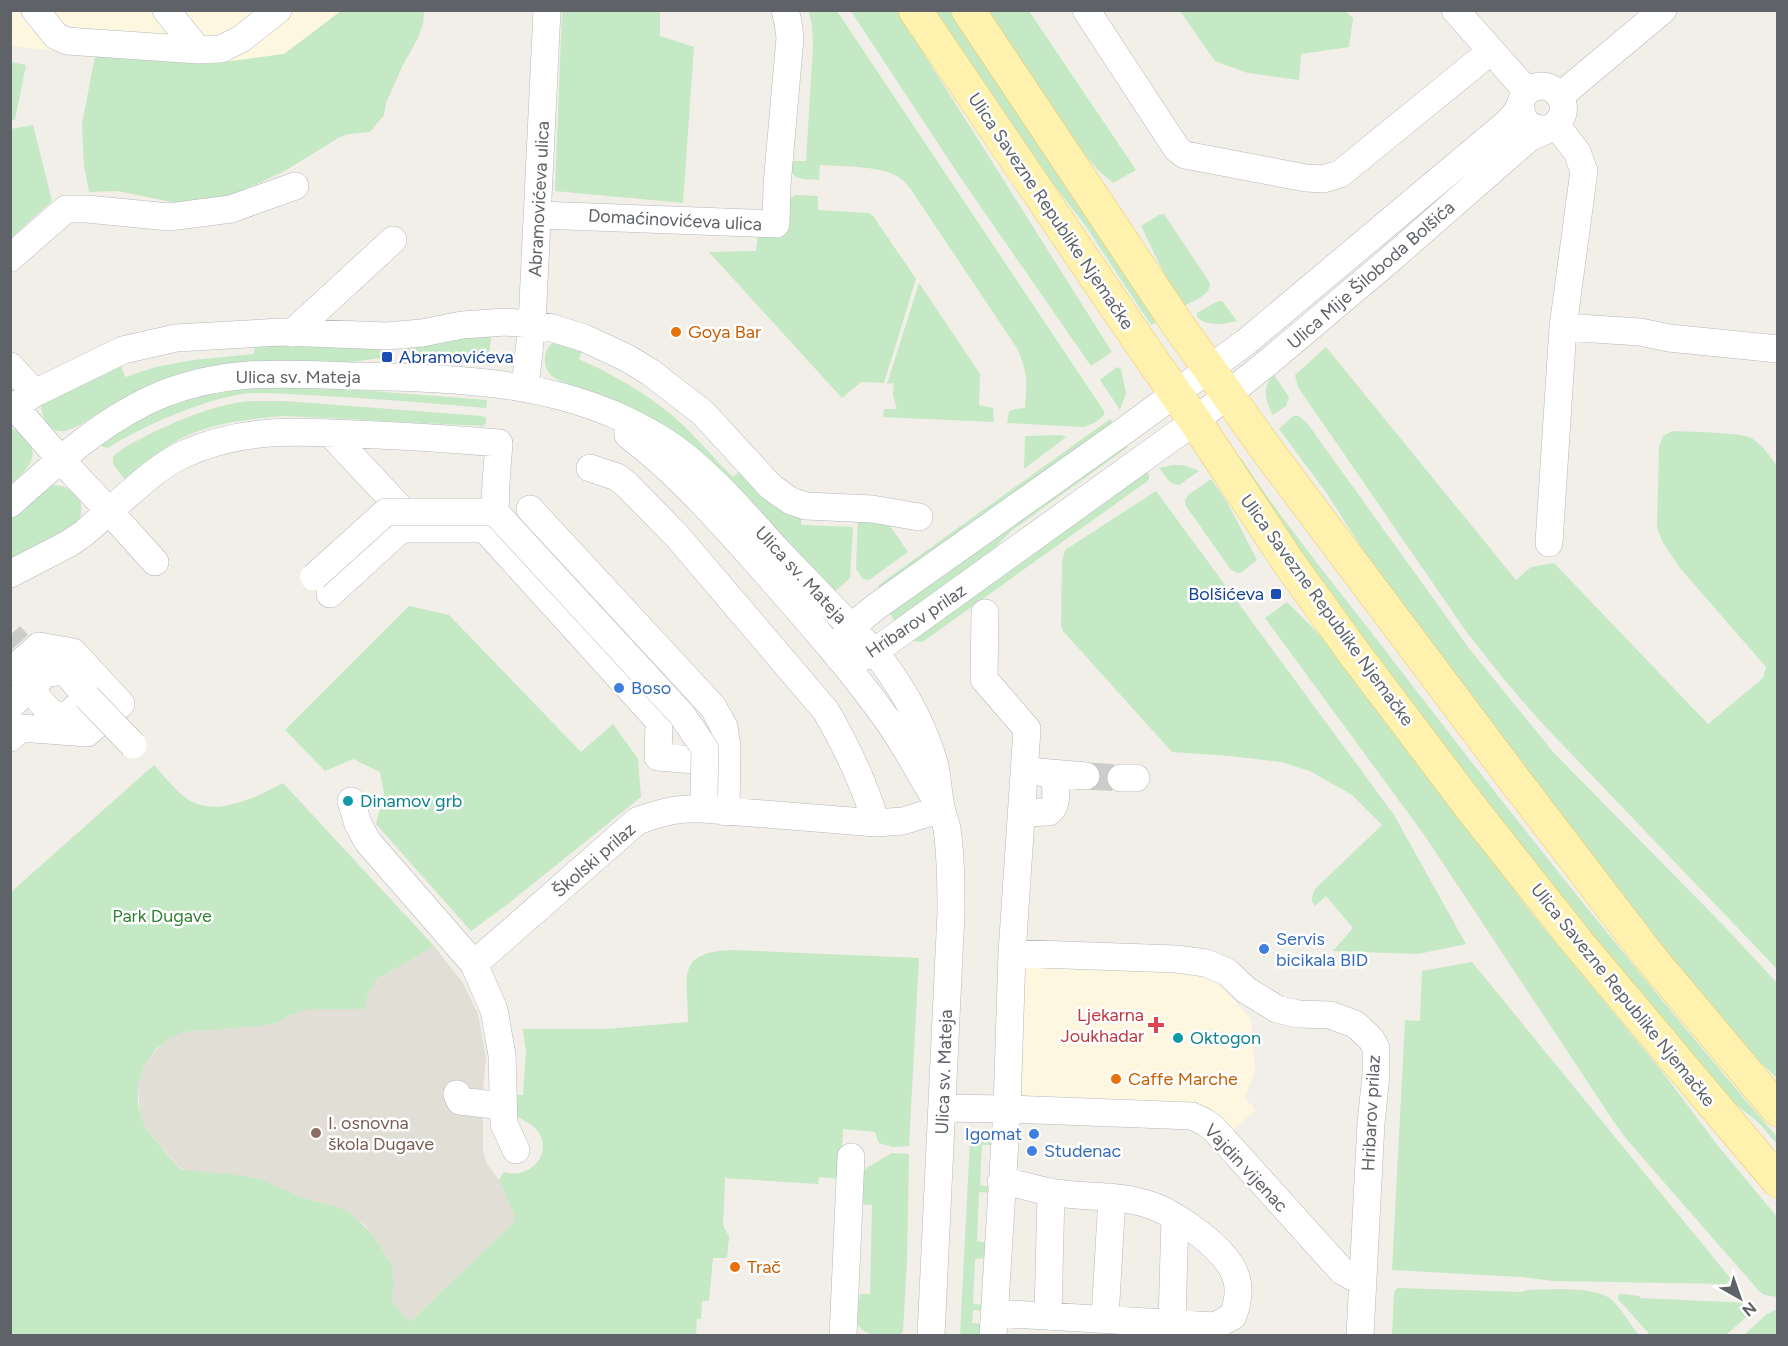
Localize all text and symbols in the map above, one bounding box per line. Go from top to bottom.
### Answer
street label: Ulica Savezne Republike Njemačke [963,88,1139,334]
street label: Abramovićeva ulica [524,120,554,278]
street label: Ulica Mije Šiloboda Bolšića [1283,196,1459,354]
street label: Domaćinovićeva ulica [587,204,763,236]
place label: Goya Bar [688,321,761,343]
marker: Goya Bar [669,325,683,339]
place label: Abramovićeva [399,346,514,368]
marker: Abramovićeva [380,350,394,364]
street label: Ulica sv. Mateja [235,366,361,388]
street label: Ulica Savezne Republike Njemačke [1236,490,1419,730]
street label: Ulica sv. Mateja [750,522,852,628]
street label: Hribarov prilaz [862,579,971,663]
place label: Bolšićeva [1188,583,1264,605]
marker: Bolšićeva [1269,587,1283,601]
place label: Boso [631,677,671,699]
marker: Boso [612,681,626,695]
place label: Dinamov grb [360,790,462,812]
marker: Dinamov grb [341,794,355,808]
street label: Školski prilaz [548,818,640,902]
street label: Ulica Savezne Republike Njemačke [1526,879,1720,1111]
park label: Park Dugave [112,905,212,927]
place label: Servis bicikala BID [1276,928,1368,971]
marker: Servis bicikala BID [1257,942,1271,956]
place label: Ljekarna Joukhadar [1060,1004,1144,1047]
street label: Ulica sv. Mateja [931,1009,957,1135]
marker: Ljekarna Joukhadar [1149,1018,1163,1032]
place label: Oktogon [1190,1027,1261,1049]
marker: Oktogon [1171,1031,1185,1045]
street label: Hribarov prilaz [1357,1054,1385,1172]
place label: Caffe Marche [1128,1068,1238,1090]
marker: Caffe Marche [1109,1072,1123,1086]
place label: I. osnovna škola Dugave [328,1112,434,1155]
street label: Vajdin vijenac [1200,1119,1292,1217]
place label: Igomat [965,1123,1022,1145]
marker: I. osnovna škola Dugave [309,1126,323,1140]
marker: Igomat [1027,1127,1041,1141]
place label: Studenac [1044,1140,1121,1162]
marker: Studenac [1025,1144,1039,1158]
place label: Trač [747,1256,781,1278]
marker: Trač [728,1260,742,1274]
north arrow [1710,1268,1770,1328]
text: N [1738,1298,1760,1320]

